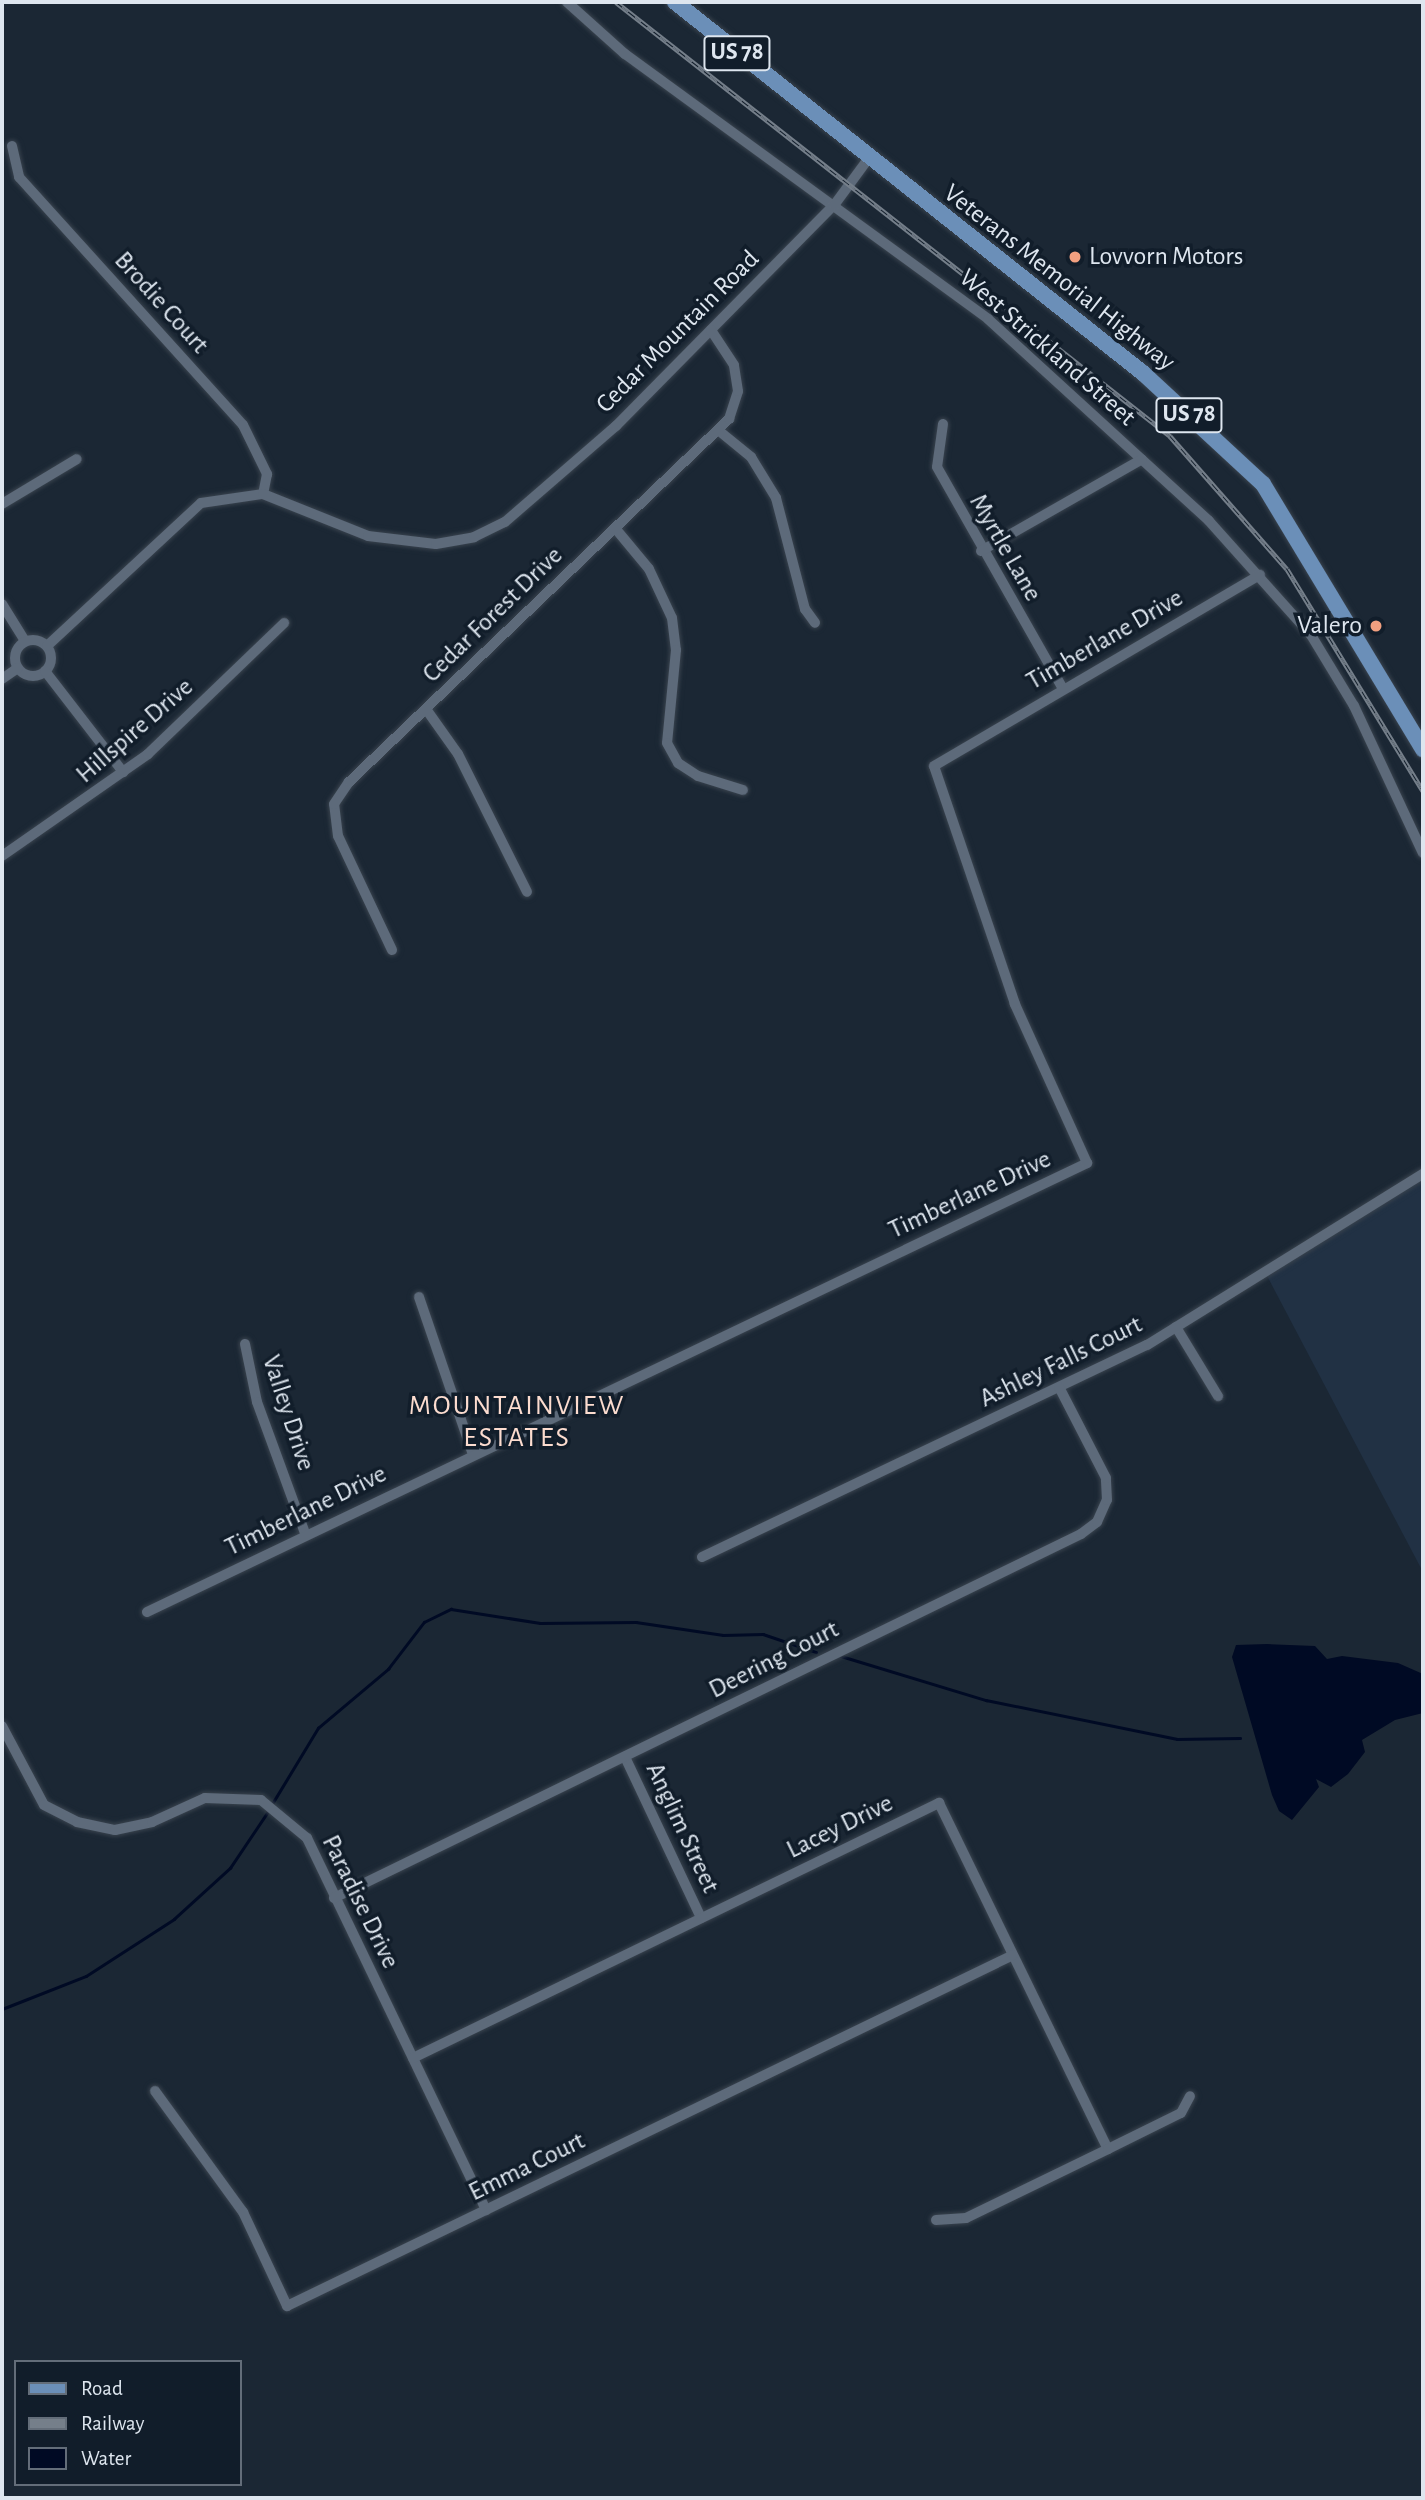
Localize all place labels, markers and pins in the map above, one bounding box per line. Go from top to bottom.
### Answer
place label: Lovvorn Motors [1089,241,1243,273]
marker: Lovvorn Motors [1067,249,1083,265]
place label: Valero [1297,610,1362,642]
marker: Valero [1368,618,1384,634]

